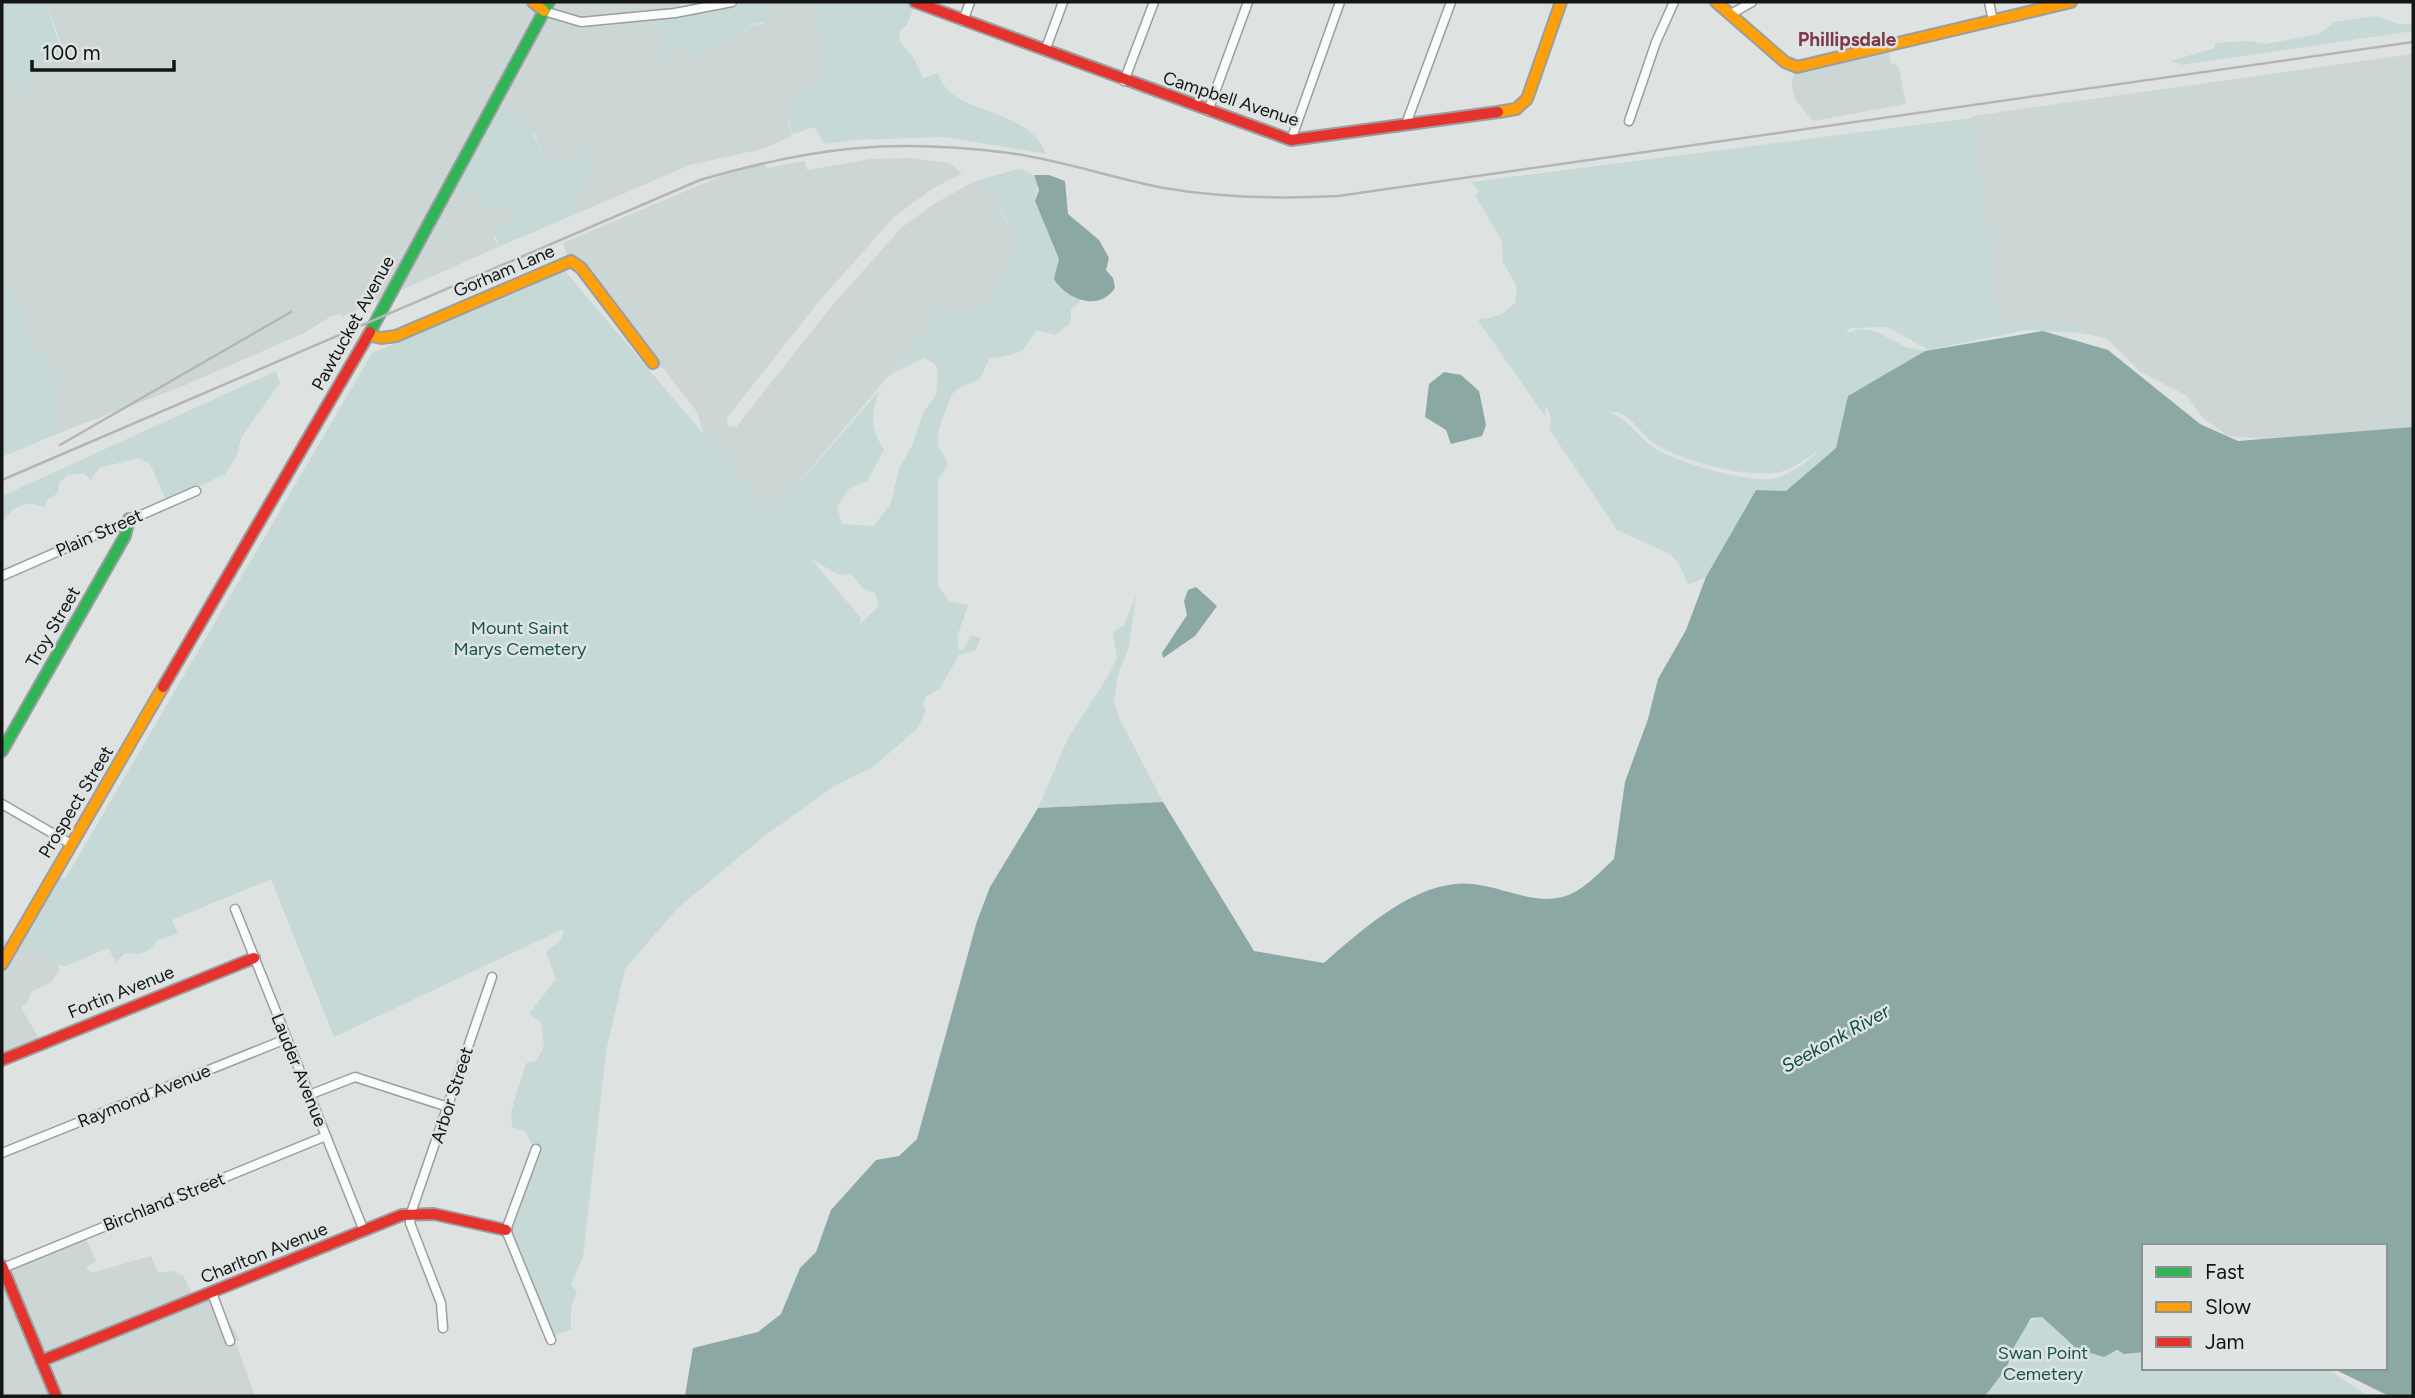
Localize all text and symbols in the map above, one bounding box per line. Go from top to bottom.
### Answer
scale bar [32,28,173,72]
district label: Phillipsdale [1798,28,1897,51]
text: 100 m [42,40,101,65]
street label: Campbell Avenue [1160,67,1302,131]
street label: Gorham Lane [450,240,558,302]
street label: Pawtucket Avenue [307,252,399,394]
street label: Plain Street [52,504,146,562]
street label: Troy Street [21,582,85,671]
park label: Mount Saint Marys Cemetery [454,617,587,660]
street label: Prospect Street [34,742,118,862]
street label: Fortin Avenue [65,961,177,1023]
water label: Seekonk River [1777,999,1894,1078]
street label: Lauder Avenue [266,1010,332,1130]
street label: Arbor Street [426,1044,478,1146]
street label: Raymond Avenue [74,1059,214,1133]
street label: Birchland Street [100,1167,228,1236]
street label: Charlton Avenue [197,1217,331,1288]
legend [2142,1244,2387,1370]
text: Fast [2205,1259,2245,1284]
text: Slow [2205,1294,2251,1319]
text: Jam [2205,1329,2244,1354]
park label: Swan Point Cemetery [1998,1342,2088,1385]

